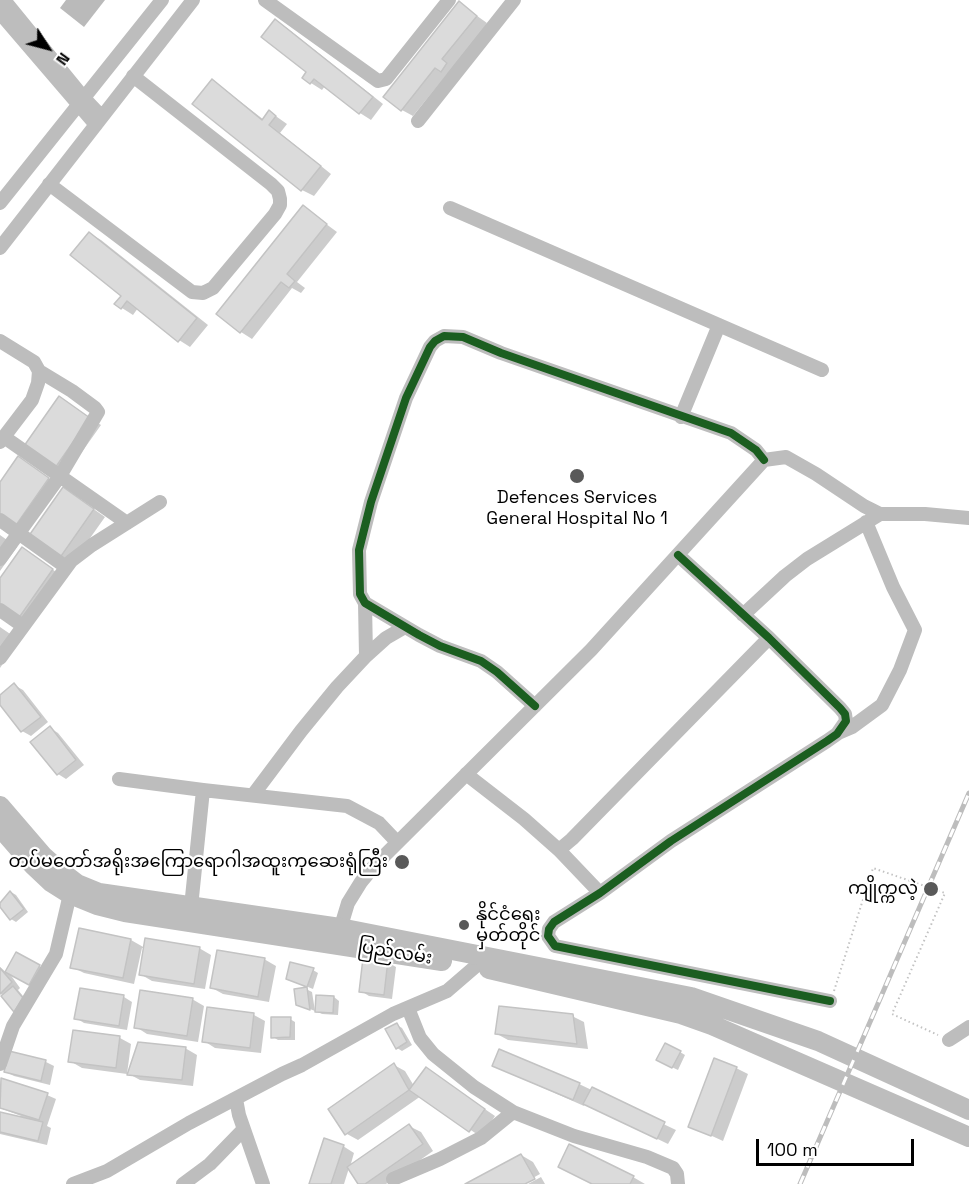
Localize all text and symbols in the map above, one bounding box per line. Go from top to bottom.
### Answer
north arrow [18,18,78,78]
text: N [51,48,75,69]
marker: Defences Services General Hospital No 1 [568,467,586,485]
place label: Defences Services General Hospital No 1 [486,487,668,530]
place label: တပ်မတော်အရိုးအကြောရောဂါအထူးကုဆေးရုံကြီး [8,851,388,873]
marker: တပ်မတော်အရိုးအကြောရောဂါအထူးကုဆေးရုံကြီး [393,853,411,871]
place label: ကျိုက္ကလဲ့ [848,878,918,900]
marker: ကျိုက္ကလဲ့ [922,880,940,898]
place label: နိုင်ငံရေး မှတ်တိုင် [476,904,540,946]
marker: နိုင်ငံရေး မှတ်တိုင် [457,918,471,932]
street label: ပြည်လမ်း [356,936,434,970]
scale bar [759,1127,916,1165]
text: 100 m [767,1138,818,1161]

